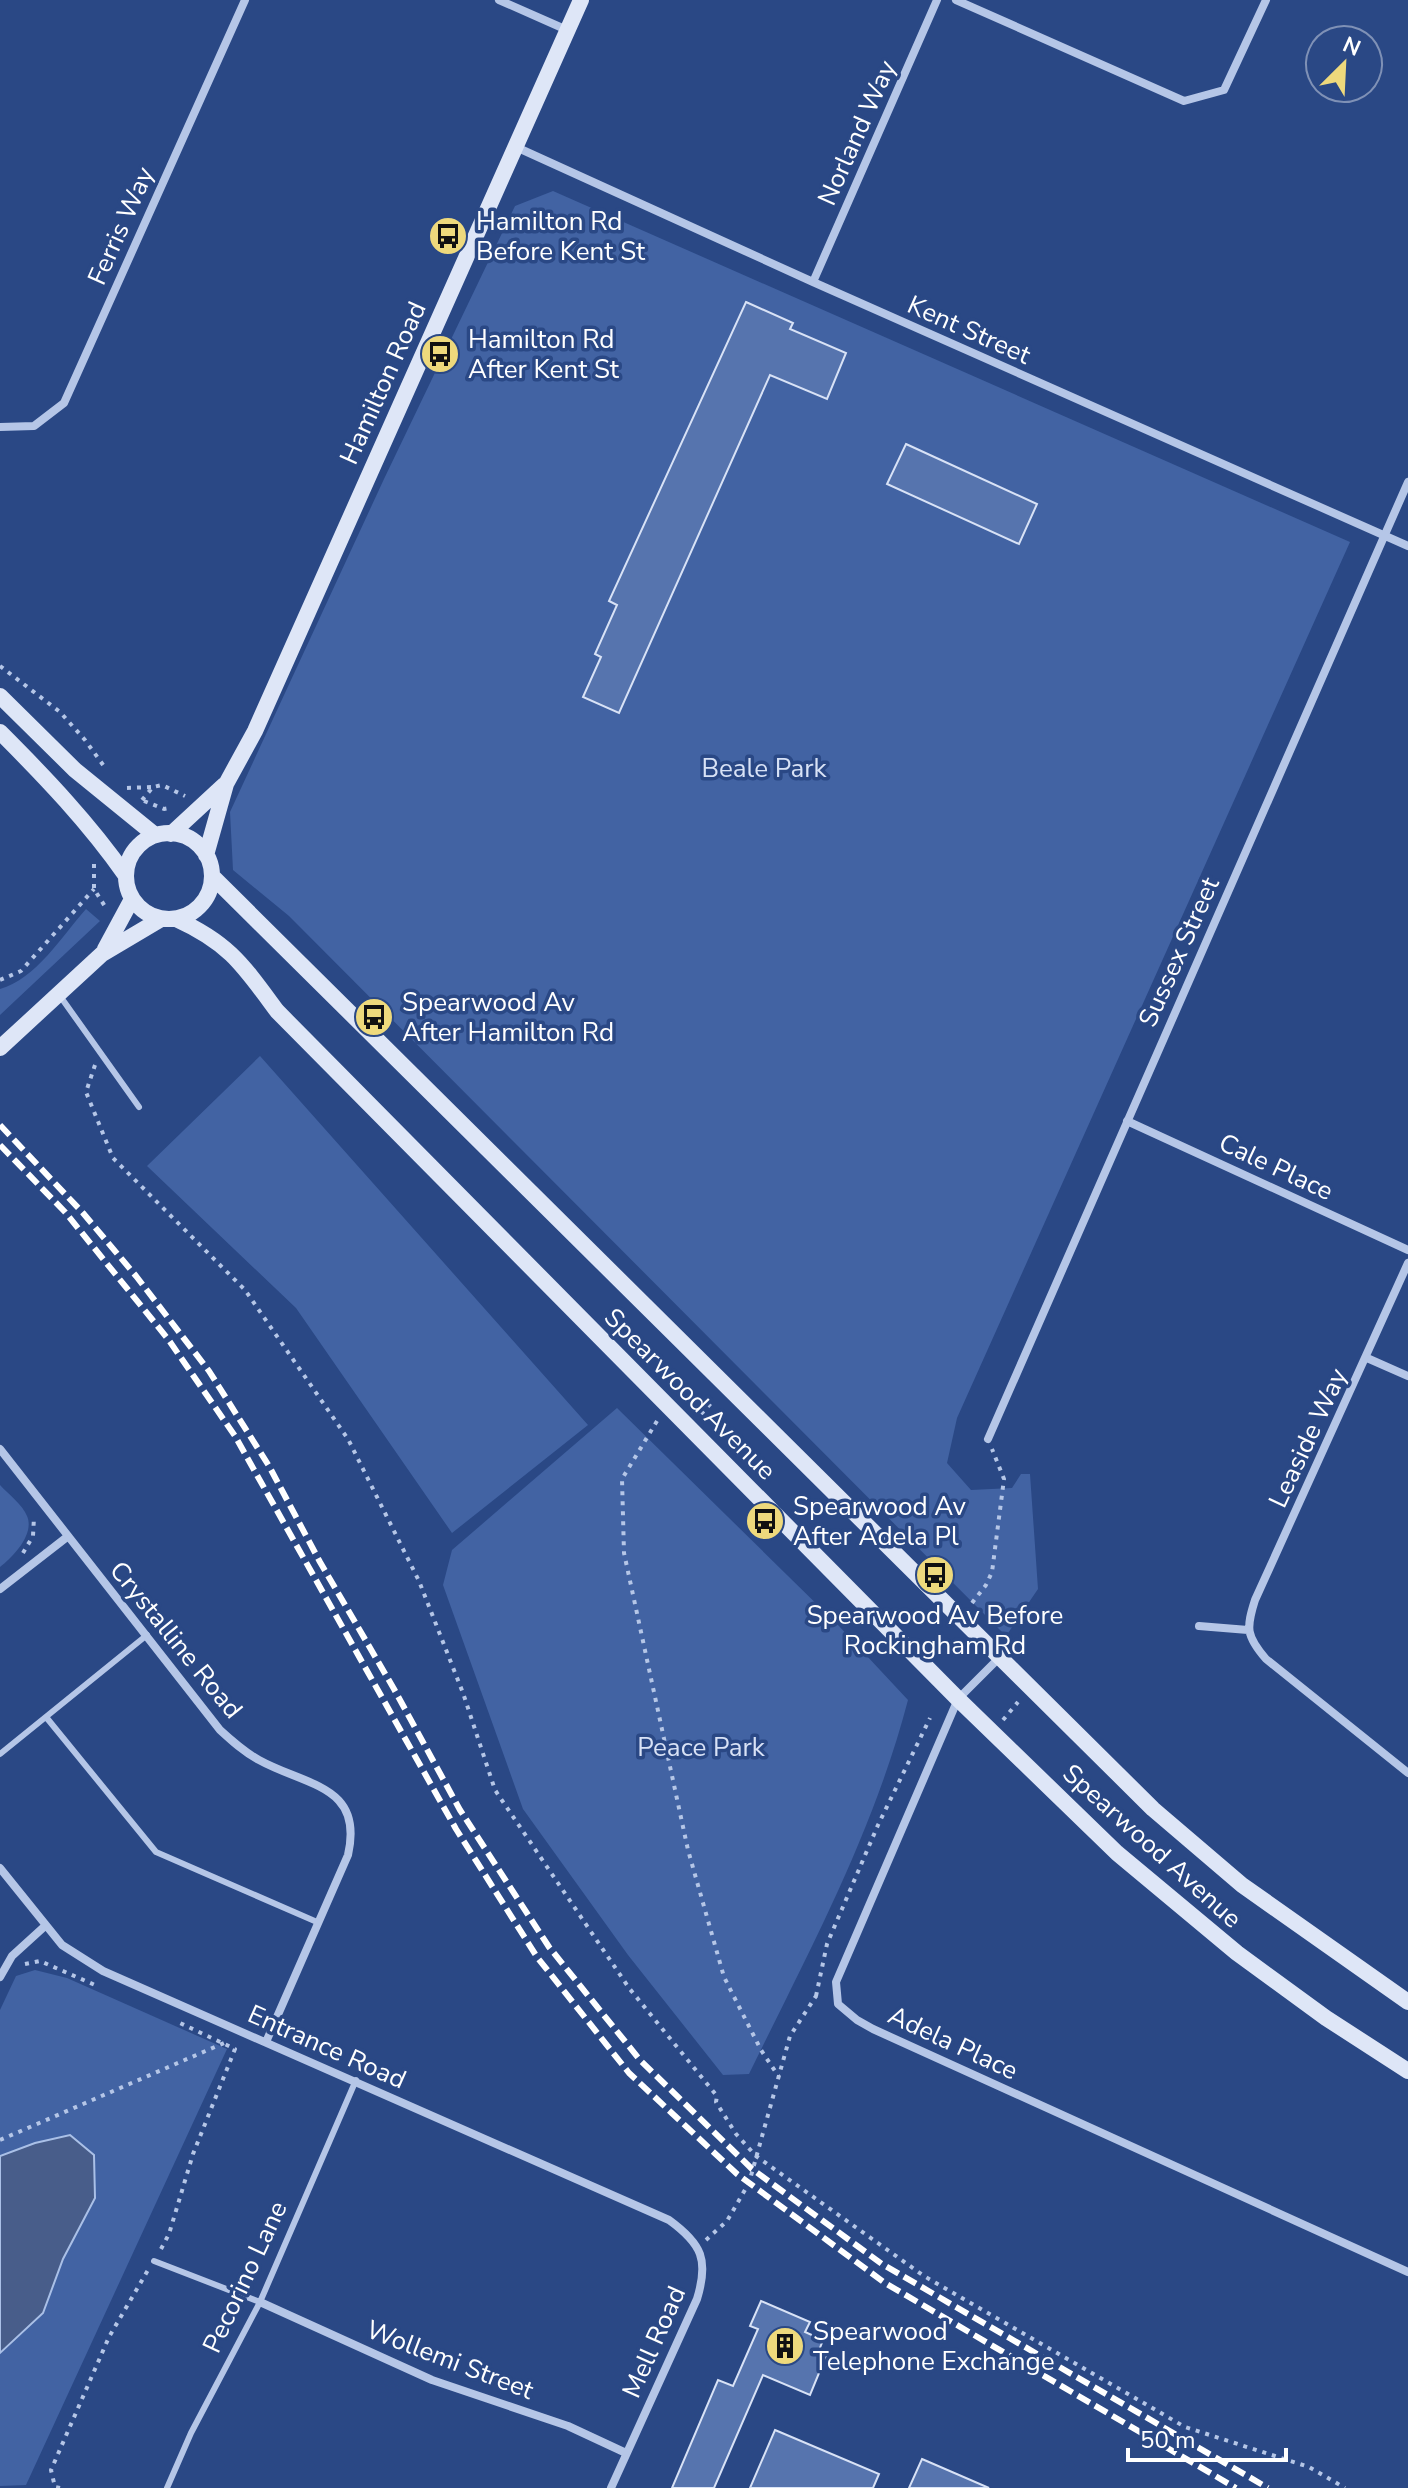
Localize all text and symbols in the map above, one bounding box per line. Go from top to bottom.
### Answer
north arrow [1304,24,1384,104]
text: N [1338,30,1365,64]
street label: Norland Way [809,54,905,211]
street label: Ferris Way [79,161,163,290]
place label: Hamilton Rd Before Kent St [476,204,646,269]
bus stop icon: Hamilton Rd Before Kent St [427,215,469,257]
street label: Kent Street [902,287,1037,373]
street label: Hamilton Road [331,296,435,470]
place label: Hamilton Rd After Kent St [468,322,620,387]
bus stop icon: Hamilton Rd After Kent St [419,333,461,375]
park label: Beale Park [701,751,828,786]
street label: Sussex Street [1130,871,1228,1032]
place label: Spearwood Av After Hamilton Rd [402,985,614,1050]
bus stop icon: Spearwood Av After Hamilton Rd [353,996,395,1038]
street label: Cale Place [1213,1125,1339,1209]
street label: Spearwood Avenue [596,1300,784,1488]
street label: Leaside Way [1260,1362,1356,1513]
place label: Spearwood Av After Adela Pl [793,1489,967,1554]
bus stop icon: Spearwood Av After Adela Pl [744,1500,786,1542]
street label: Crystalline Road [102,1554,250,1726]
bus stop icon: Spearwood Av Before Rockingham Rd [914,1554,956,1596]
place label: Spearwood Av Before Rockingham Rd [807,1598,1063,1663]
park label: Peace Park [637,1730,766,1765]
street label: Spearwood Avenue [1055,1756,1249,1936]
street label: Entrance Road [242,1997,412,2097]
street label: Adela Place [882,1998,1024,2088]
street label: Pecorino Lane [195,2195,295,2359]
street label: Mell Road [614,2281,694,2403]
street label: Wollemi Street [361,2312,540,2408]
place label: Spearwood Telephone Exchange [813,2314,1055,2379]
building icon: Spearwood Telephone Exchange [764,2325,806,2367]
scale bar [1128,2412,1286,2462]
text: 50 m [1140,2424,1196,2456]

